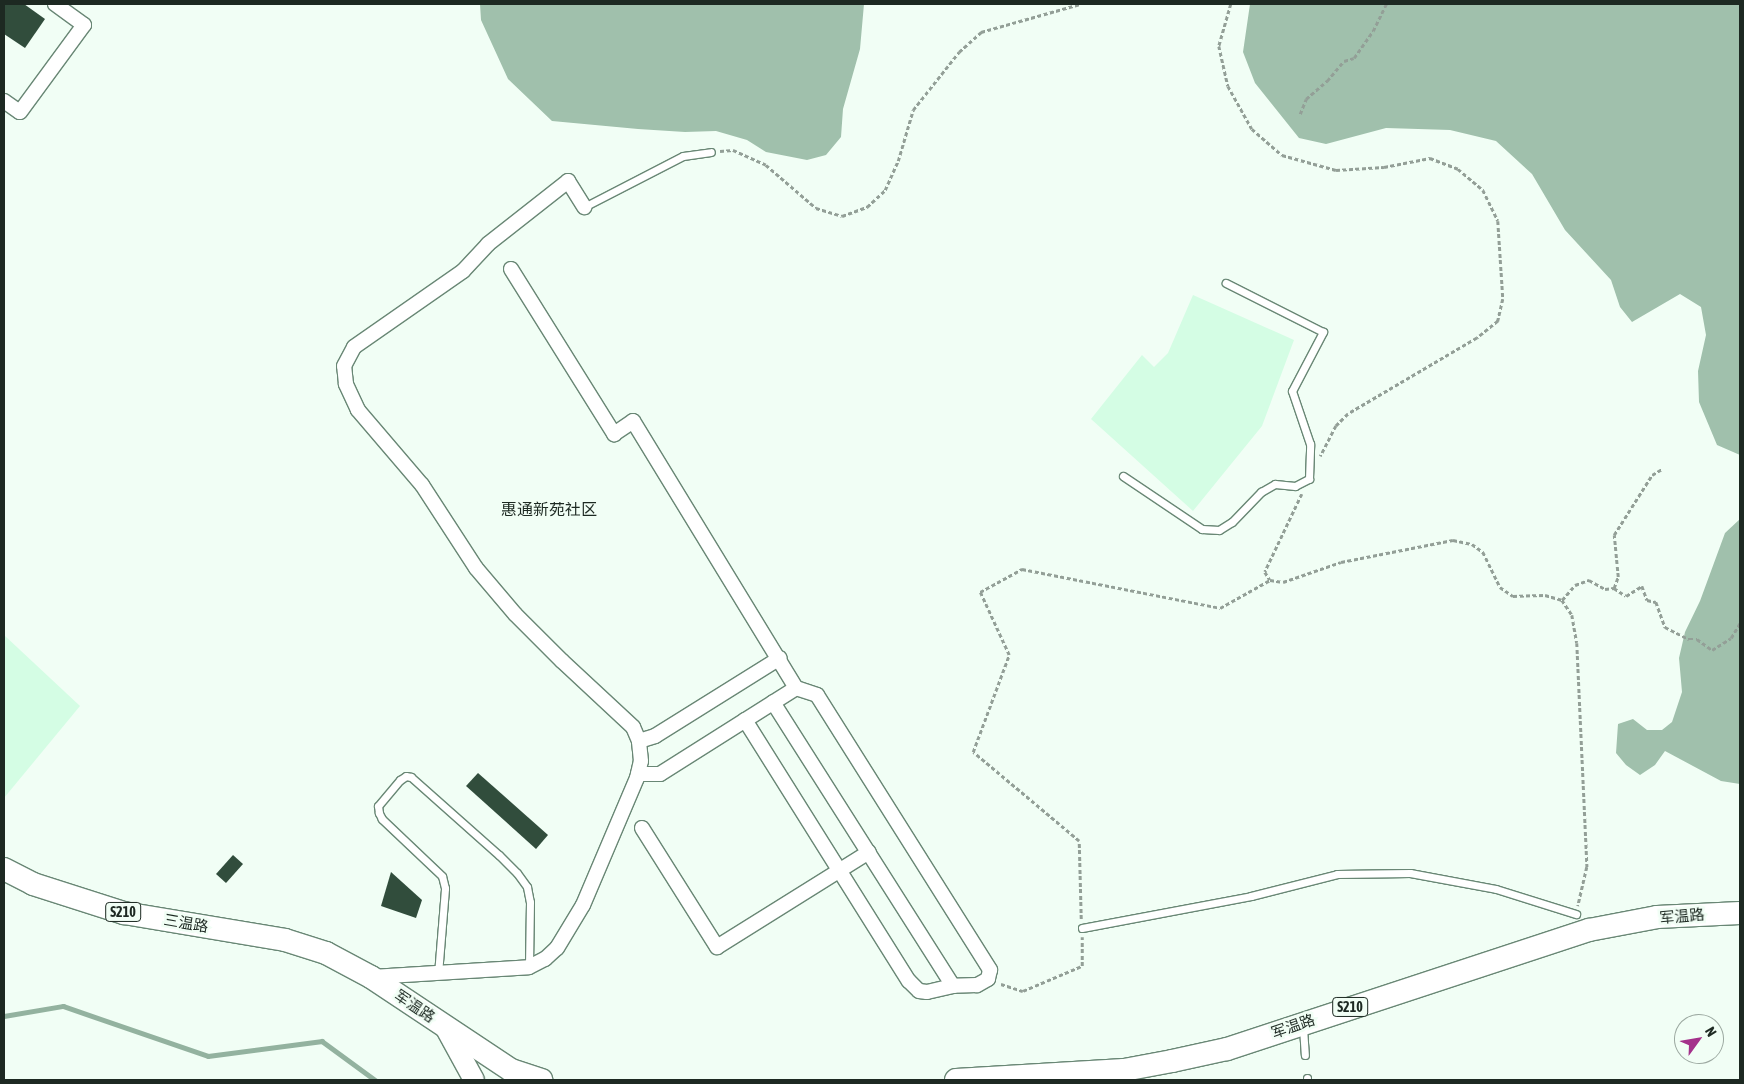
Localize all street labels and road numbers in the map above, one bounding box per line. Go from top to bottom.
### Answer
road number: S210 [104,900,142,924]
street label: 军温路 [1659,905,1705,927]
street label: 三温路 [162,910,210,936]
street label: 军温路 [391,986,439,1026]
road number: S210 [1331,996,1369,1019]
street label: 军温路 [1269,1010,1317,1042]

